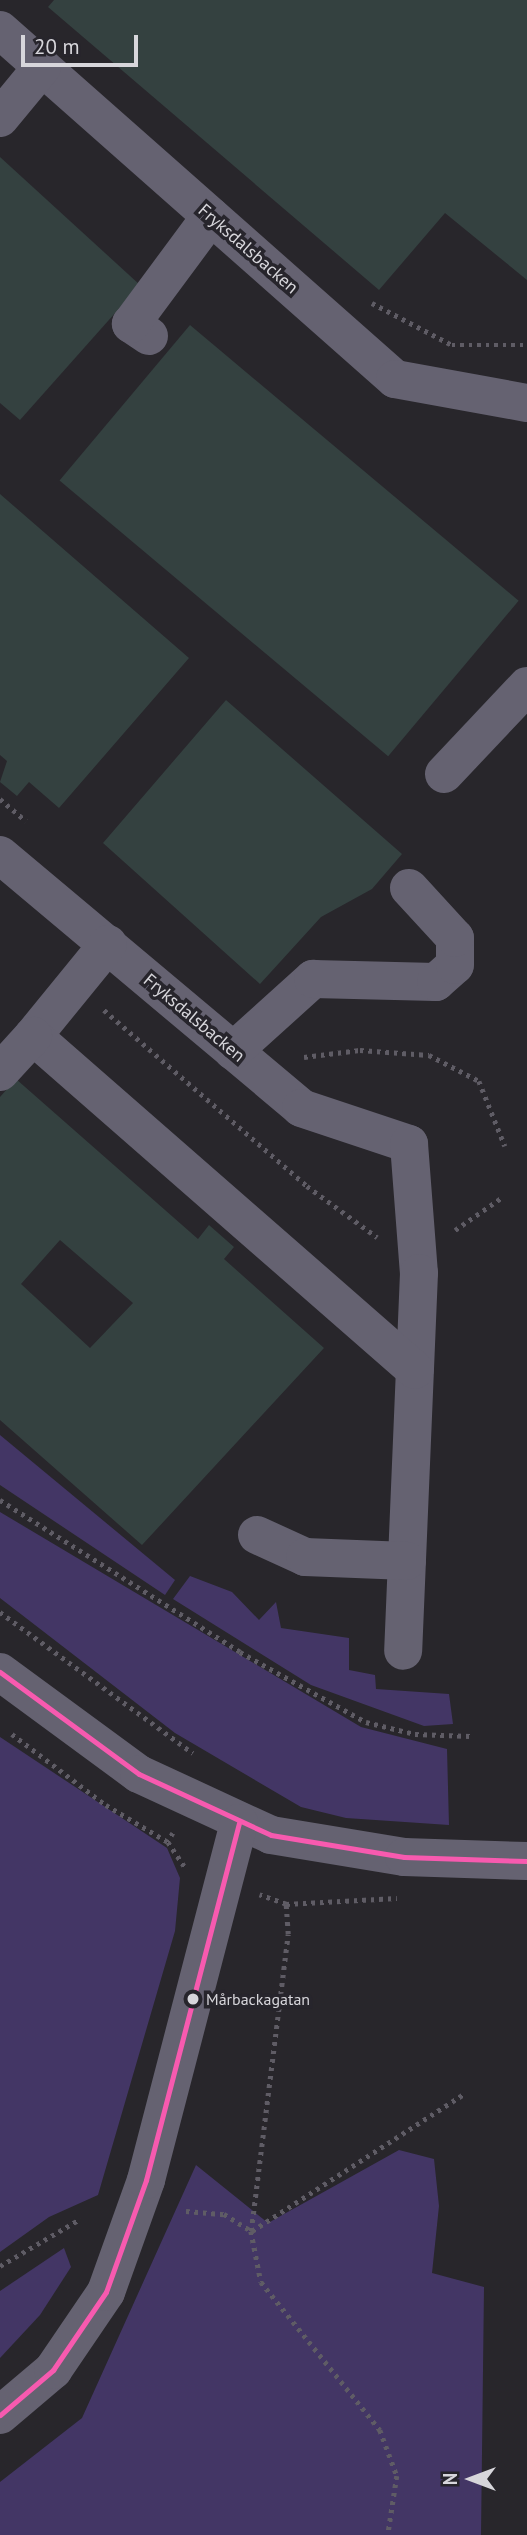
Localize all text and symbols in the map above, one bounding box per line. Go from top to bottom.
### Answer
scale bar [24,21,142,65]
text: 20 m [34,33,80,60]
street label: Fryksdalsbacken [194,200,302,298]
street label: Fryksdalsbacken [139,969,249,1067]
place label: Mårbackagatan [206,1989,310,2009]
marker: Mårbackagatan [186,1992,200,2006]
north arrow [436,2444,506,2514]
text: N [438,2473,462,2485]

